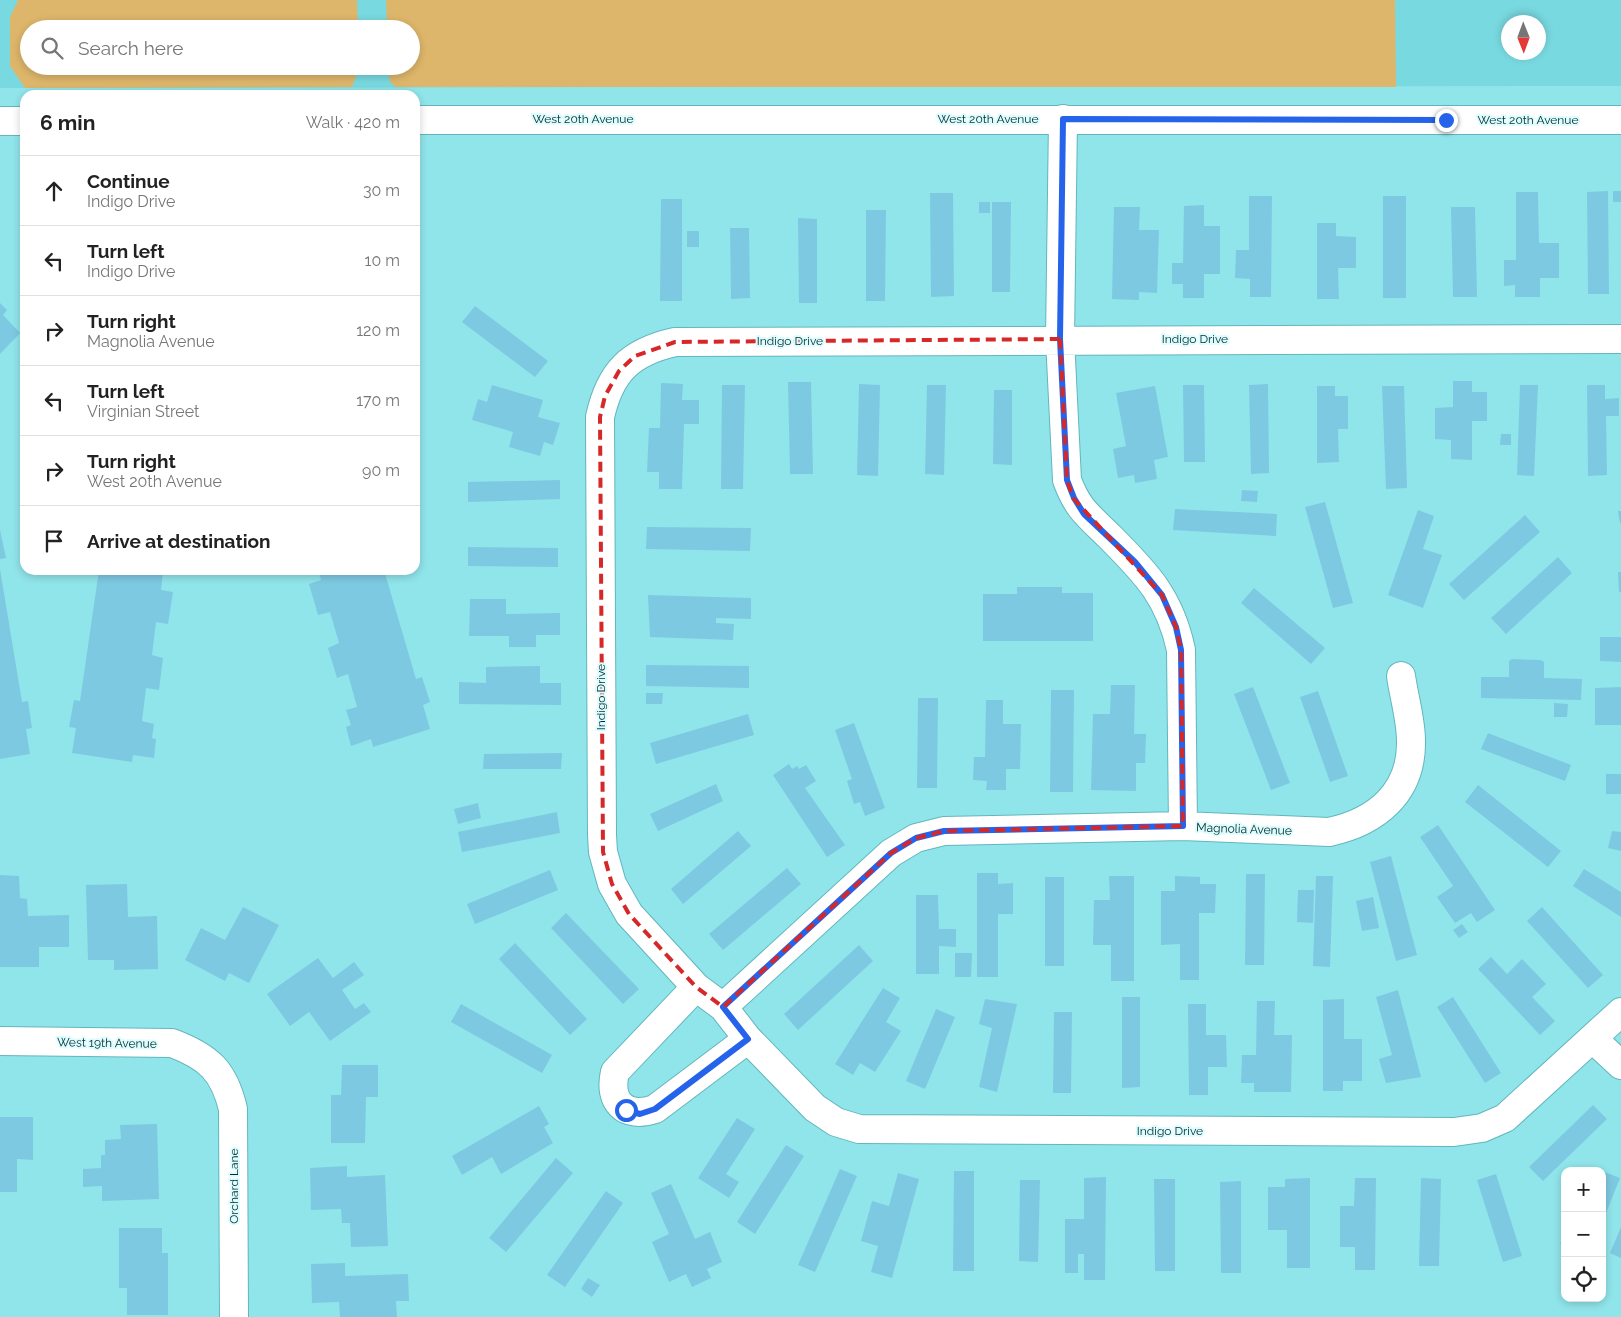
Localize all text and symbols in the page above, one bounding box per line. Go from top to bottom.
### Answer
north arrow [1501,15,1546,60]
search box [20,20,420,75]
icon: search [38,34,66,62]
text: Search here [78,37,184,59]
route end [1435,109,1458,132]
text: 6 min [40,110,95,135]
street label: West 20th Avenue [532,112,634,126]
street label: West 20th Avenue [937,112,1039,126]
text: Walk · 420 m [306,113,400,132]
street label: West 20th Avenue [1477,113,1579,127]
text: Continue [87,170,170,192]
icon: ahead [40,177,68,205]
text: 30 m [363,181,400,200]
text: Indigo Drive [87,192,175,211]
text: Turn left [87,240,164,262]
icon: left [40,247,68,275]
text: 10 m [365,251,400,270]
text: Indigo Drive [87,262,175,281]
text: Turn right [87,310,176,332]
icon: right [40,317,68,345]
text: 120 m [356,321,400,340]
text: Magnolia Avenue [87,332,215,351]
street label: Indigo Drive [1162,332,1228,346]
street label: Indigo Drive [757,334,823,348]
text: Turn left [87,380,164,402]
icon: left [40,387,68,415]
text: 170 m [356,391,400,410]
text: Virginian Street [87,402,199,421]
text: Turn right [87,450,176,472]
icon: right [40,457,68,485]
text: 90 m [362,461,400,480]
text: West 20th Avenue [87,472,222,491]
icon: arrive [40,527,68,555]
text: Arrive at destination [87,530,271,552]
street label: Indigo Drive [594,664,608,730]
street label: Magnolia Avenue [1196,820,1292,838]
street label: West 19th Avenue [57,1035,157,1051]
route start [615,1099,638,1122]
street label: Indigo Drive [1137,1124,1203,1138]
street label: Orchard Lane [227,1148,241,1224]
map controls [1561,1167,1606,1302]
button: + [1561,1167,1606,1212]
button: − [1561,1212,1606,1257]
button: locate [1561,1257,1606,1302]

